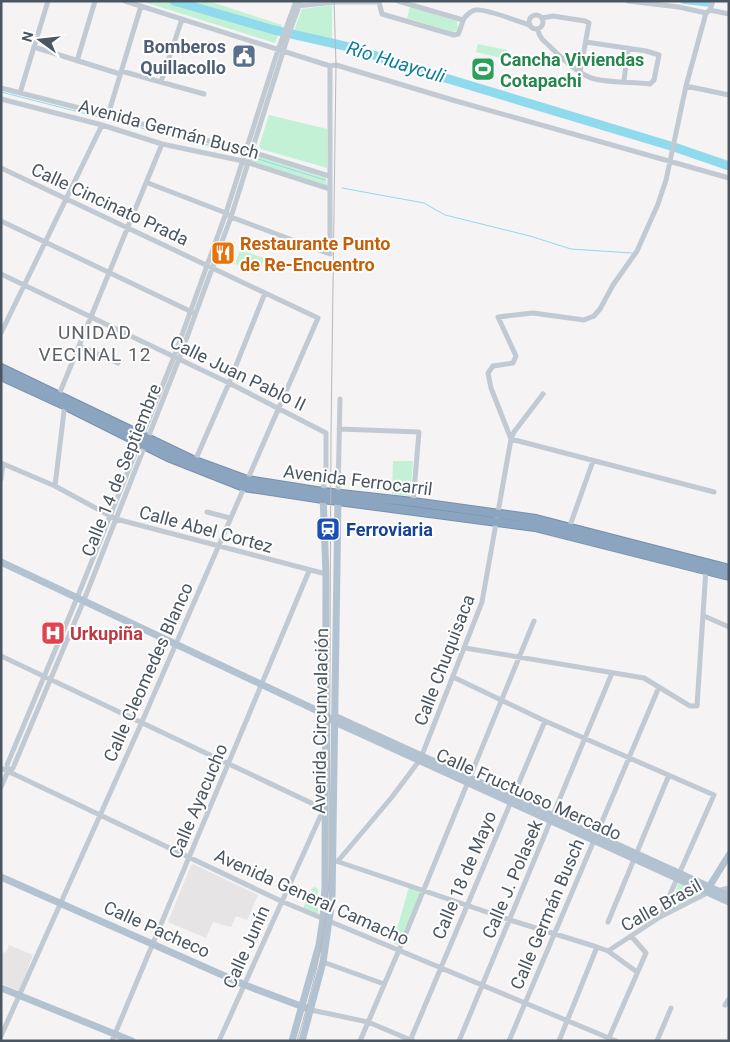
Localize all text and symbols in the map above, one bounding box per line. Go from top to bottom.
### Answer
north arrow [15,15,65,65]
text: N [18,30,36,43]
place label: Bomberos Quillacollo [140,36,226,78]
water label: Río Huayculi [344,36,448,88]
public building icon: Bomberos Quillacollo [231,43,257,69]
place label: Cancha Viviendas Cotapachi [500,49,644,91]
sports icon: Cancha Viviendas Cotapachi [470,56,496,82]
street label: Avenida Germán Busch [77,95,261,163]
street label: Calle Cincinato Prada [28,158,192,250]
place label: Restaurante Punto de Re-Encuentro [240,233,390,275]
restaurant icon: Restaurante Punto de Re-Encuentro [210,240,236,266]
district label: UNIDAD VECINAL 12 [39,321,151,366]
street label: Calle Juan Pablo II [167,331,309,415]
street label: Calle 14 de Septiembre [77,380,165,560]
street label: Avenida Ferrocarril [282,460,434,500]
street label: Calle Abel Cortez [137,501,275,557]
station icon: Ferroviaria [315,516,341,542]
place label: Ferroviaria [346,519,433,540]
street label: Calle Cleomedes Blanco [99,579,197,765]
street label: Calle Chuquisaca [409,592,479,728]
hospital icon: Urkupiña [40,620,66,646]
place label: Urkupiña [70,623,143,644]
street label: Avenida Circunvalación [308,628,332,814]
street label: Calle Ayacucho [164,740,232,862]
street label: Calle Fructuoso Mercado [433,744,625,844]
street label: Calle 18 de Mayo [428,808,500,942]
street label: Calle J. Polasek [478,816,547,942]
street label: Calle Germán Busch [506,835,588,993]
street label: Avenida General Camacho [212,845,412,949]
street label: Calle Brasil [617,874,705,936]
street label: Calle Pacheco [101,896,213,962]
street label: Calle Junín [218,902,274,992]

